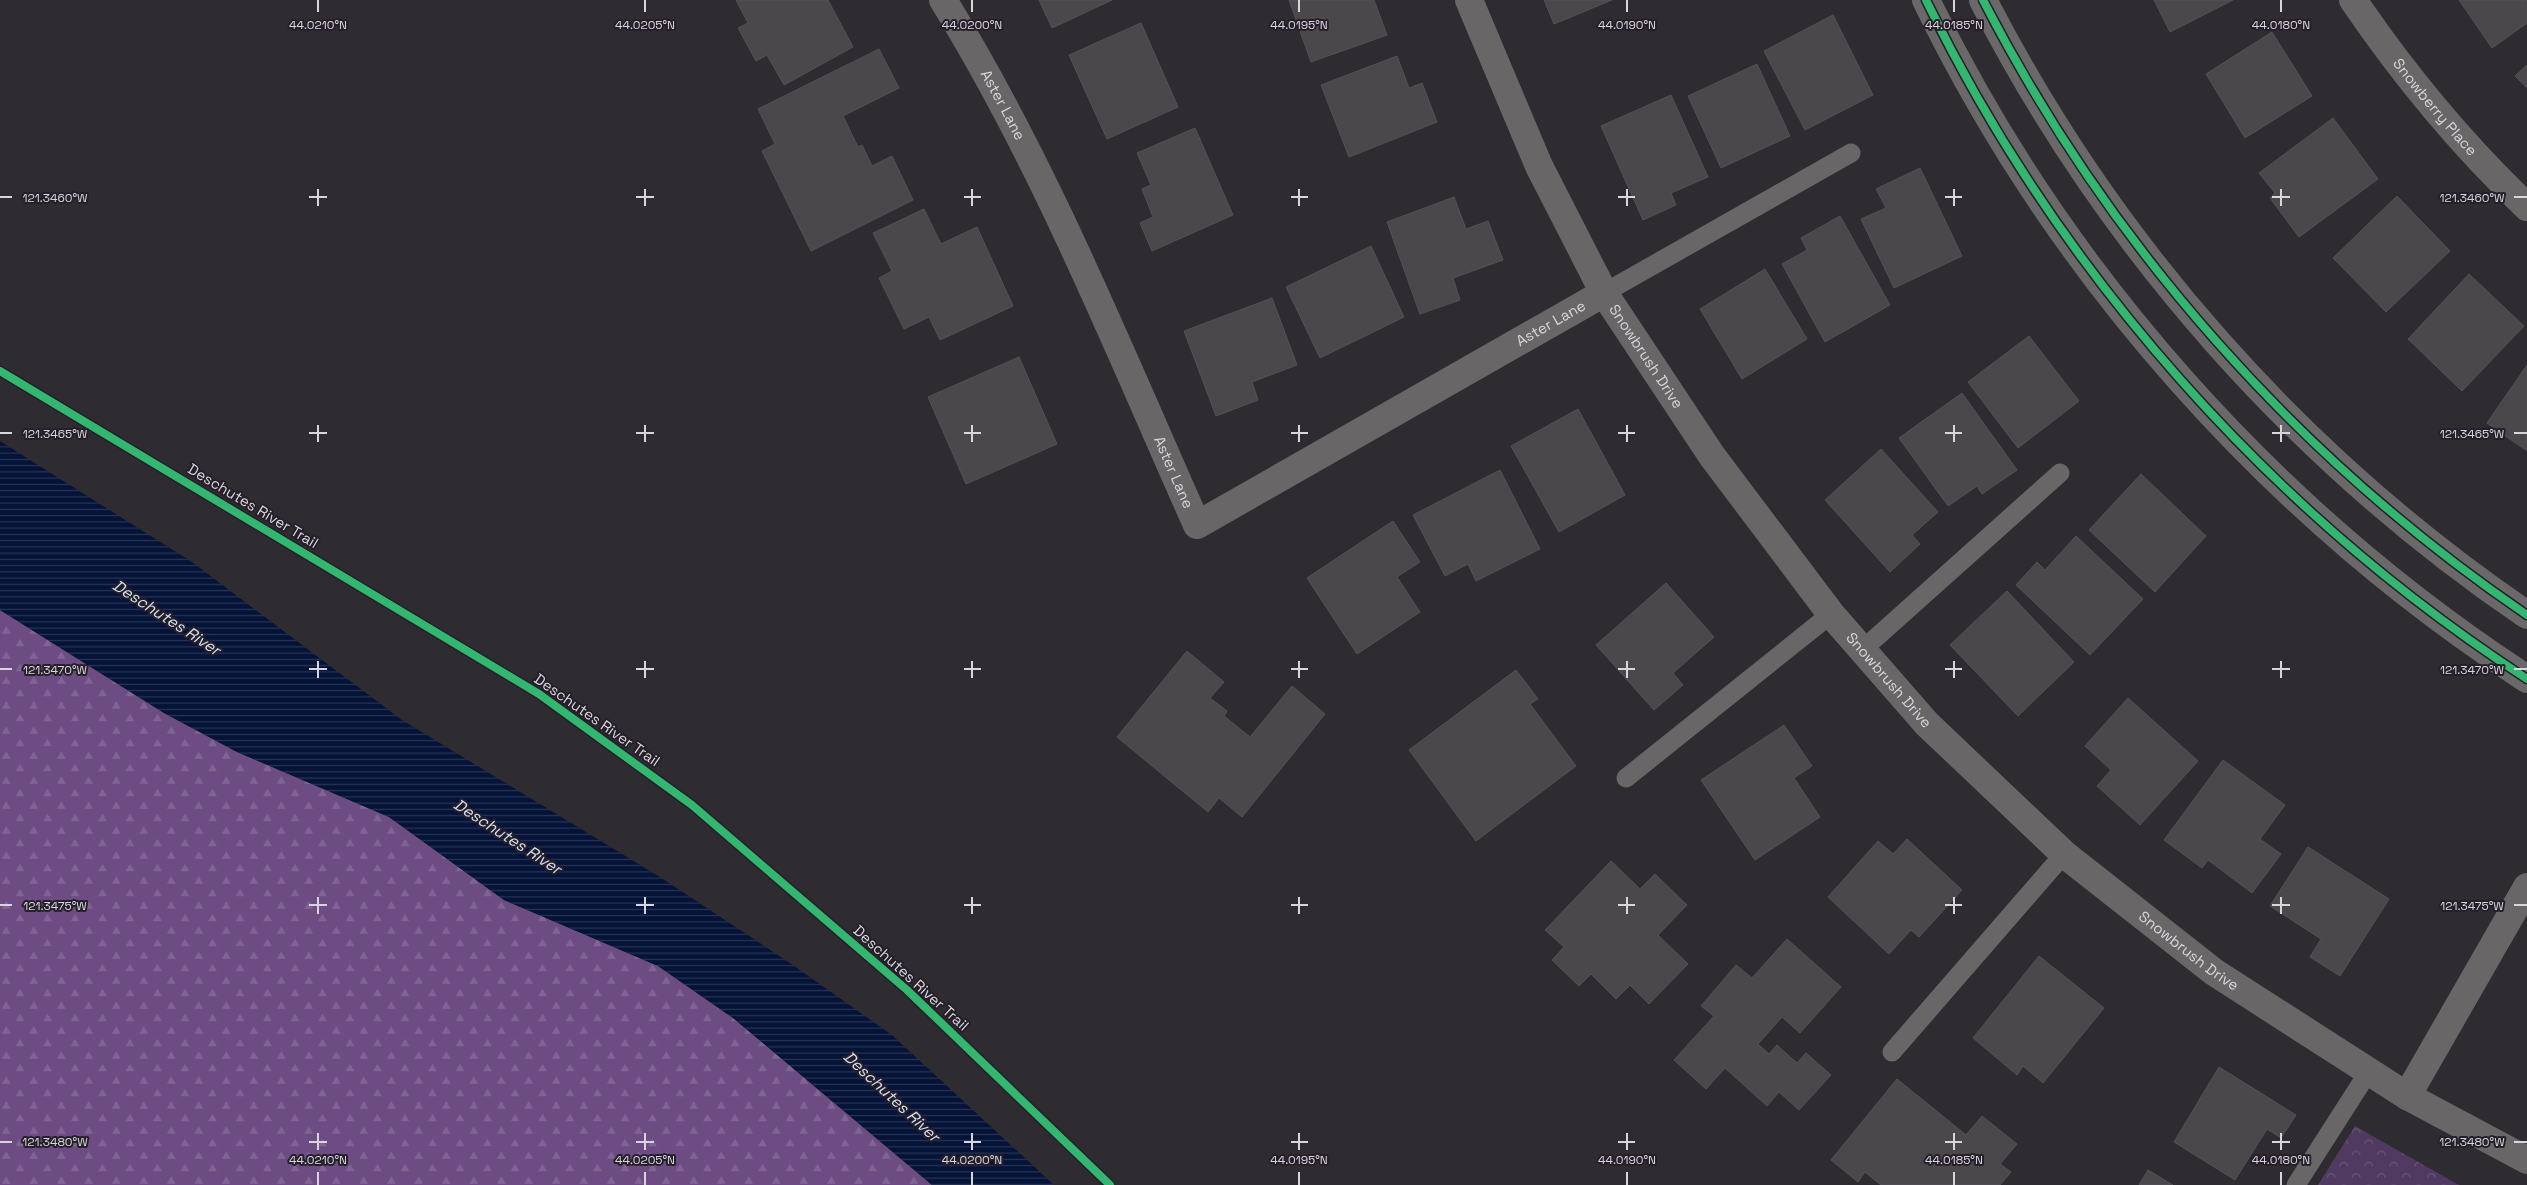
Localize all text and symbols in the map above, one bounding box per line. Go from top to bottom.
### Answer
text: 44.0210°N [289,17,347,33]
text: 44.0205°N [615,17,675,33]
text: 44.0200°N [942,17,1002,33]
text: 44.0195°N [1270,17,1328,33]
text: 44.0190°N [1598,17,1656,33]
text: 44.0185°N [1925,17,1983,33]
text: 44.0180°N [2252,17,2310,33]
street label: Snowberry Place [2389,54,2482,160]
street label: Aster Lane [977,66,1030,143]
text: 121.3460°W [22,190,88,206]
text: 121.3460°W [2439,190,2505,206]
street label: Aster Lane [1512,295,1589,350]
street label: Snowbrush Drive [1605,301,1688,412]
text: 121.3465°W [23,426,88,442]
text: 121.3465°W [2440,426,2505,442]
street label: Aster Lane [1150,433,1198,511]
street label: Deschutes River Trail [184,459,322,552]
water label: Deschutes River [109,575,226,661]
street label: Snowbrush Drive [1842,628,1936,732]
text: 121.3470°W [23,662,88,678]
text: 121.3470°W [2440,662,2505,678]
street label: Deschutes River Trail [531,669,664,770]
water label: Deschutes River [450,794,567,880]
text: 121.3475°W [23,898,87,914]
text: 121.3475°W [2440,898,2504,914]
street label: Snowbrush Drive [2135,906,2243,995]
street label: Deschutes River Trail [850,921,973,1035]
water label: Deschutes River [839,1046,946,1148]
text: 121.3480°W [22,1134,88,1150]
text: 121.3480°W [2439,1134,2505,1150]
text: 44.0210°N [289,1152,347,1168]
text: 44.0205°N [615,1152,675,1168]
text: 44.0200°N [942,1152,1002,1168]
text: 44.0195°N [1270,1152,1328,1168]
text: 44.0190°N [1598,1152,1656,1168]
text: 44.0185°N [1925,1152,1983,1168]
text: 44.0180°N [2252,1152,2310,1168]

